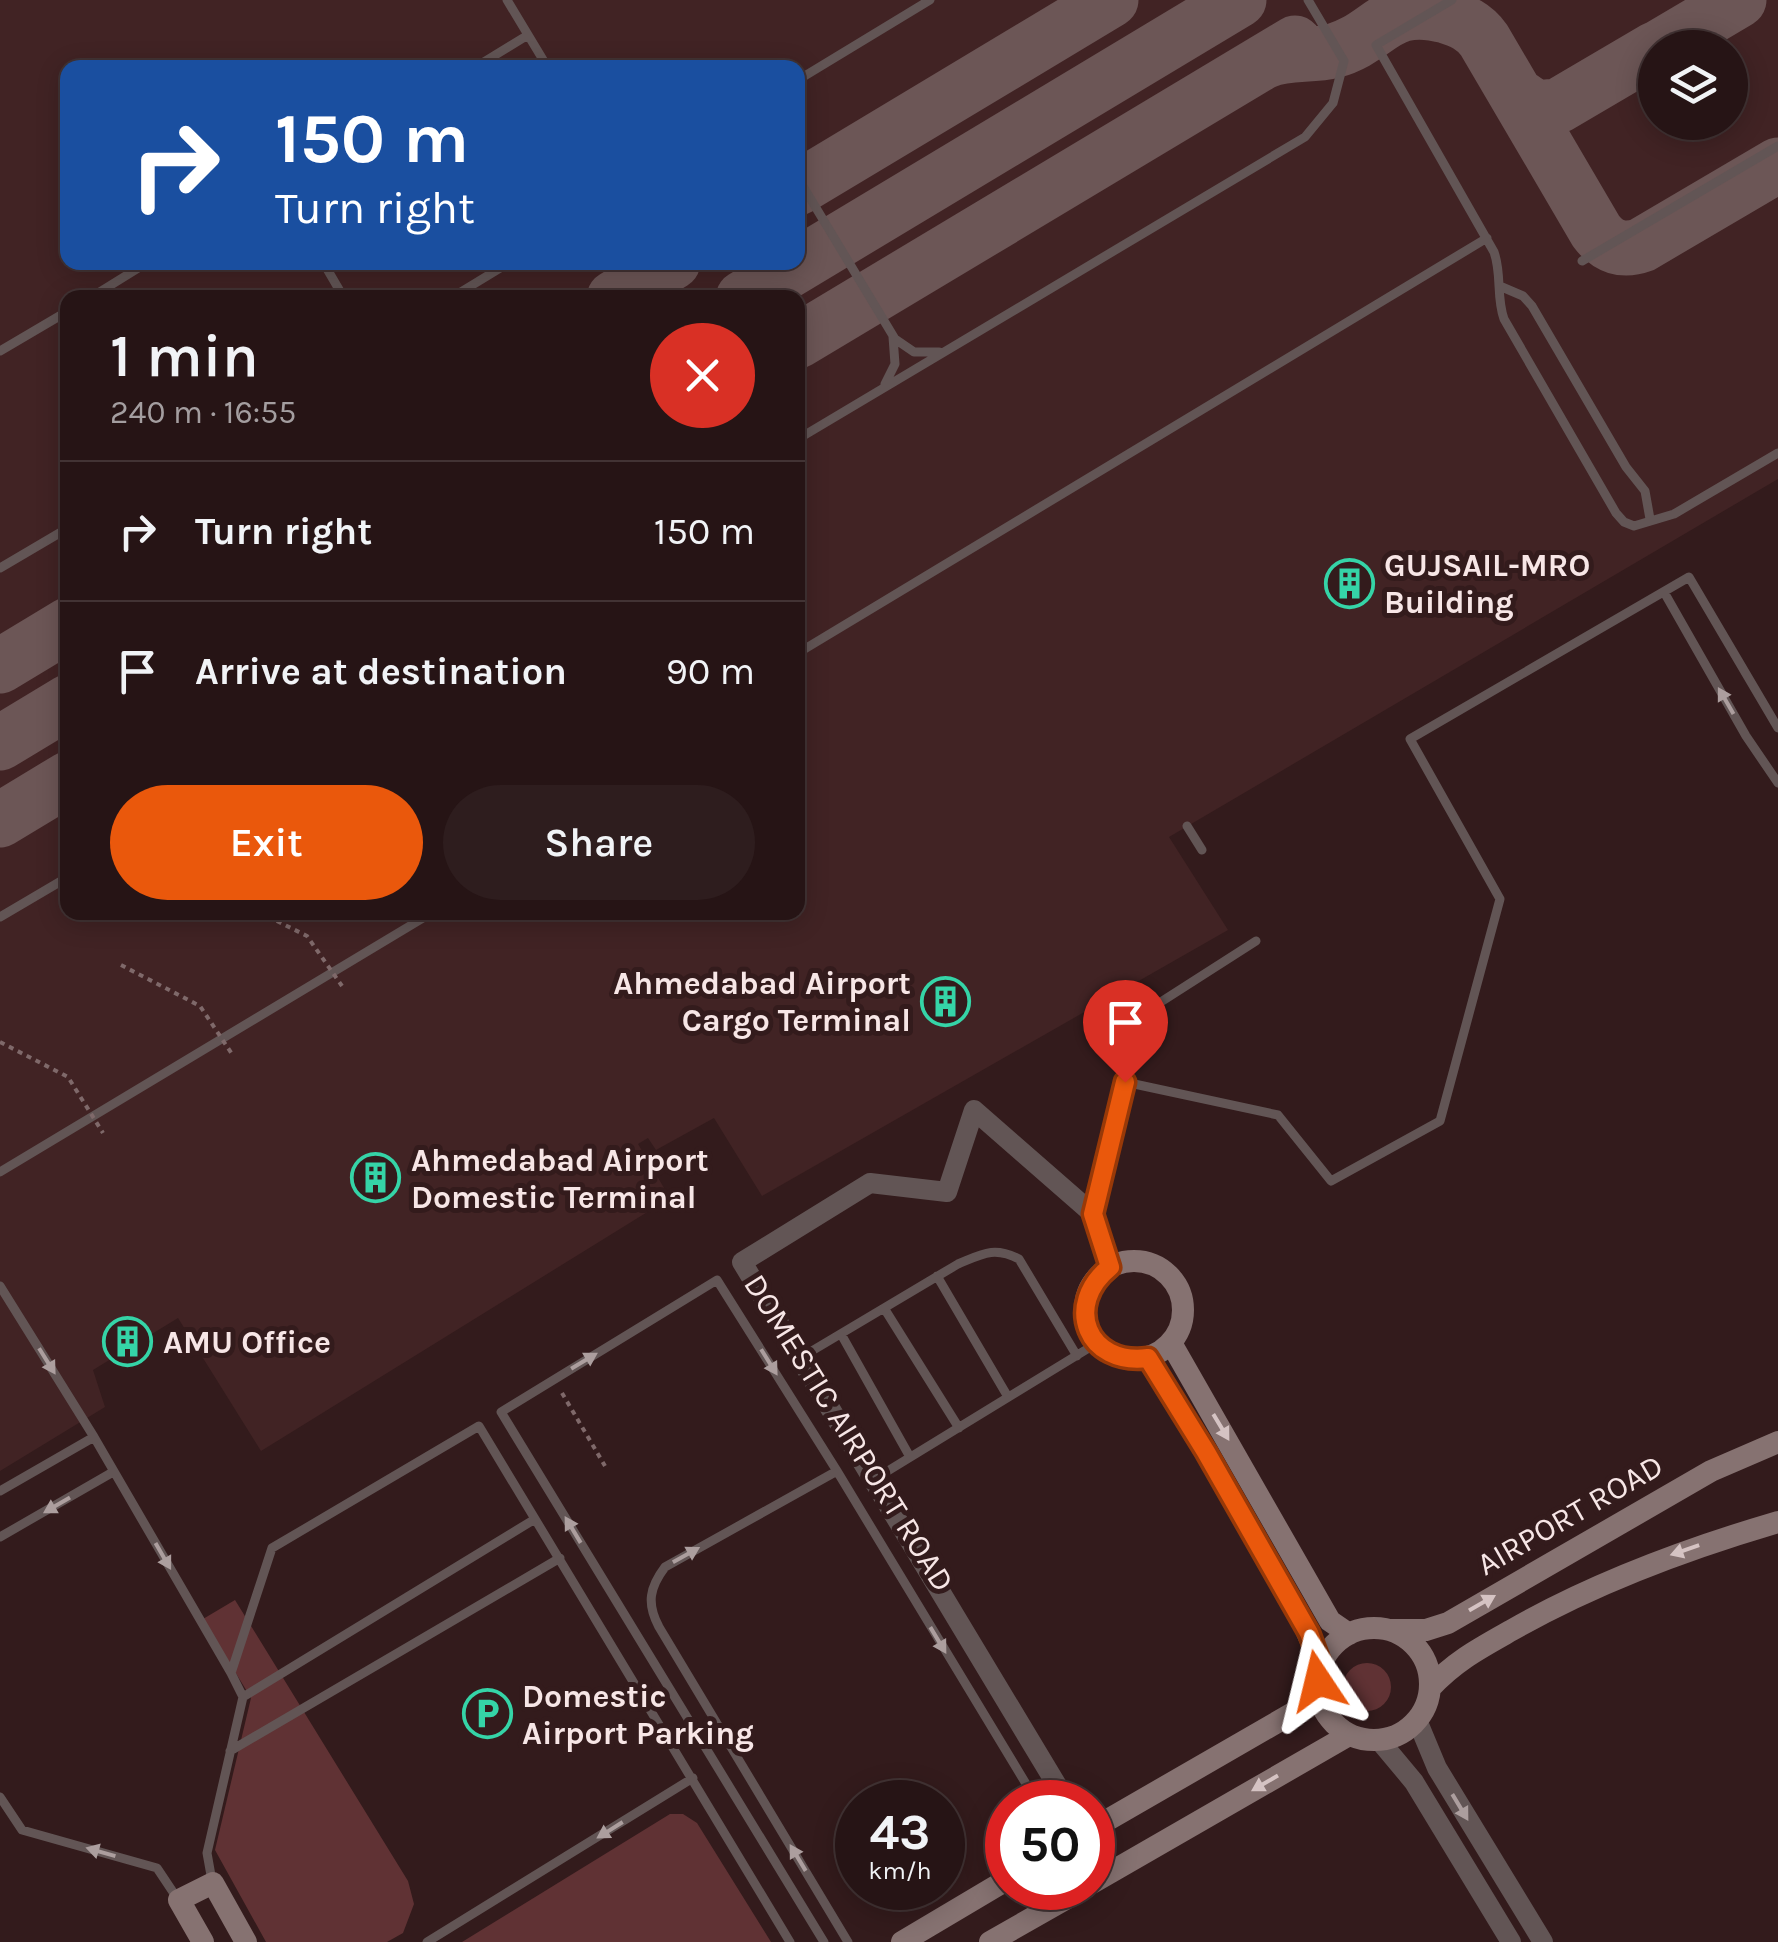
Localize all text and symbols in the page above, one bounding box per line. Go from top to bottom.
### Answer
map controls [1638,30,1748,140]
button: layers [1638,30,1748,140]
text: 150 m [275,98,469,180]
icon: right [110,100,240,230]
text: Turn right [275,182,475,234]
text: 1 min [110,321,259,391]
button: close [650,323,755,428]
text: 240 m · 16:55 [110,394,296,431]
icon: right [110,504,165,559]
text: Turn right [195,509,372,554]
text: 150 m [654,509,755,554]
place label: GUJSAIL-MRO Building [1384,547,1590,621]
building icon: GUJSAIL-MRO Building [1323,557,1375,609]
icon: arrive [110,644,165,699]
text: Arrive at destination [195,649,567,694]
text: 90 m [666,649,755,694]
one-way arrow [1718,686,1735,715]
button: Exit [110,785,423,900]
button: Share [443,785,755,900]
place label: Ahmedabad Airport Cargo Terminal [613,965,911,1039]
building icon: Ahmedabad Airport Cargo Terminal [920,975,972,1027]
pin [1083,980,1168,1083]
icon: arrive [1098,995,1153,1050]
place label: Ahmedabad Airport Domestic Terminal [411,1142,709,1216]
building icon: Ahmedabad Airport Domestic Terminal [350,1152,402,1204]
street label: DOMESTIC AIRPORT ROAD [736,1268,962,1598]
building icon: AMU Office [102,1316,154,1368]
place label: AMU Office [163,1324,331,1361]
one-way arrow [37,1348,56,1375]
one-way arrow [760,1348,777,1376]
one-way arrow [570,1353,598,1370]
one-way arrow [1212,1413,1229,1441]
street label: AIRPORT ROAD [1471,1447,1669,1583]
one-way arrow [43,1496,71,1513]
one-way arrow [565,1516,582,1544]
one-way arrow [154,1542,171,1571]
one-way arrow [1669,1544,1699,1559]
one-way arrow [672,1547,700,1565]
one-way arrow [1468,1595,1496,1612]
one-way arrow [929,1626,946,1654]
position arrow [1266,1629,1370,1733]
place label: Domestic Airport Parking [522,1678,754,1752]
parking icon: Domestic Airport Parking [461,1688,513,1740]
one-way arrow [1251,1774,1279,1792]
speed limit sign: 50 [985,1780,1115,1910]
one-way arrow [1451,1793,1468,1821]
text: 43 [870,1803,930,1862]
one-way arrow [596,1820,624,1838]
one-way arrow [85,1844,115,1859]
one-way arrow [790,1844,807,1872]
text: km/h [868,1856,932,1885]

